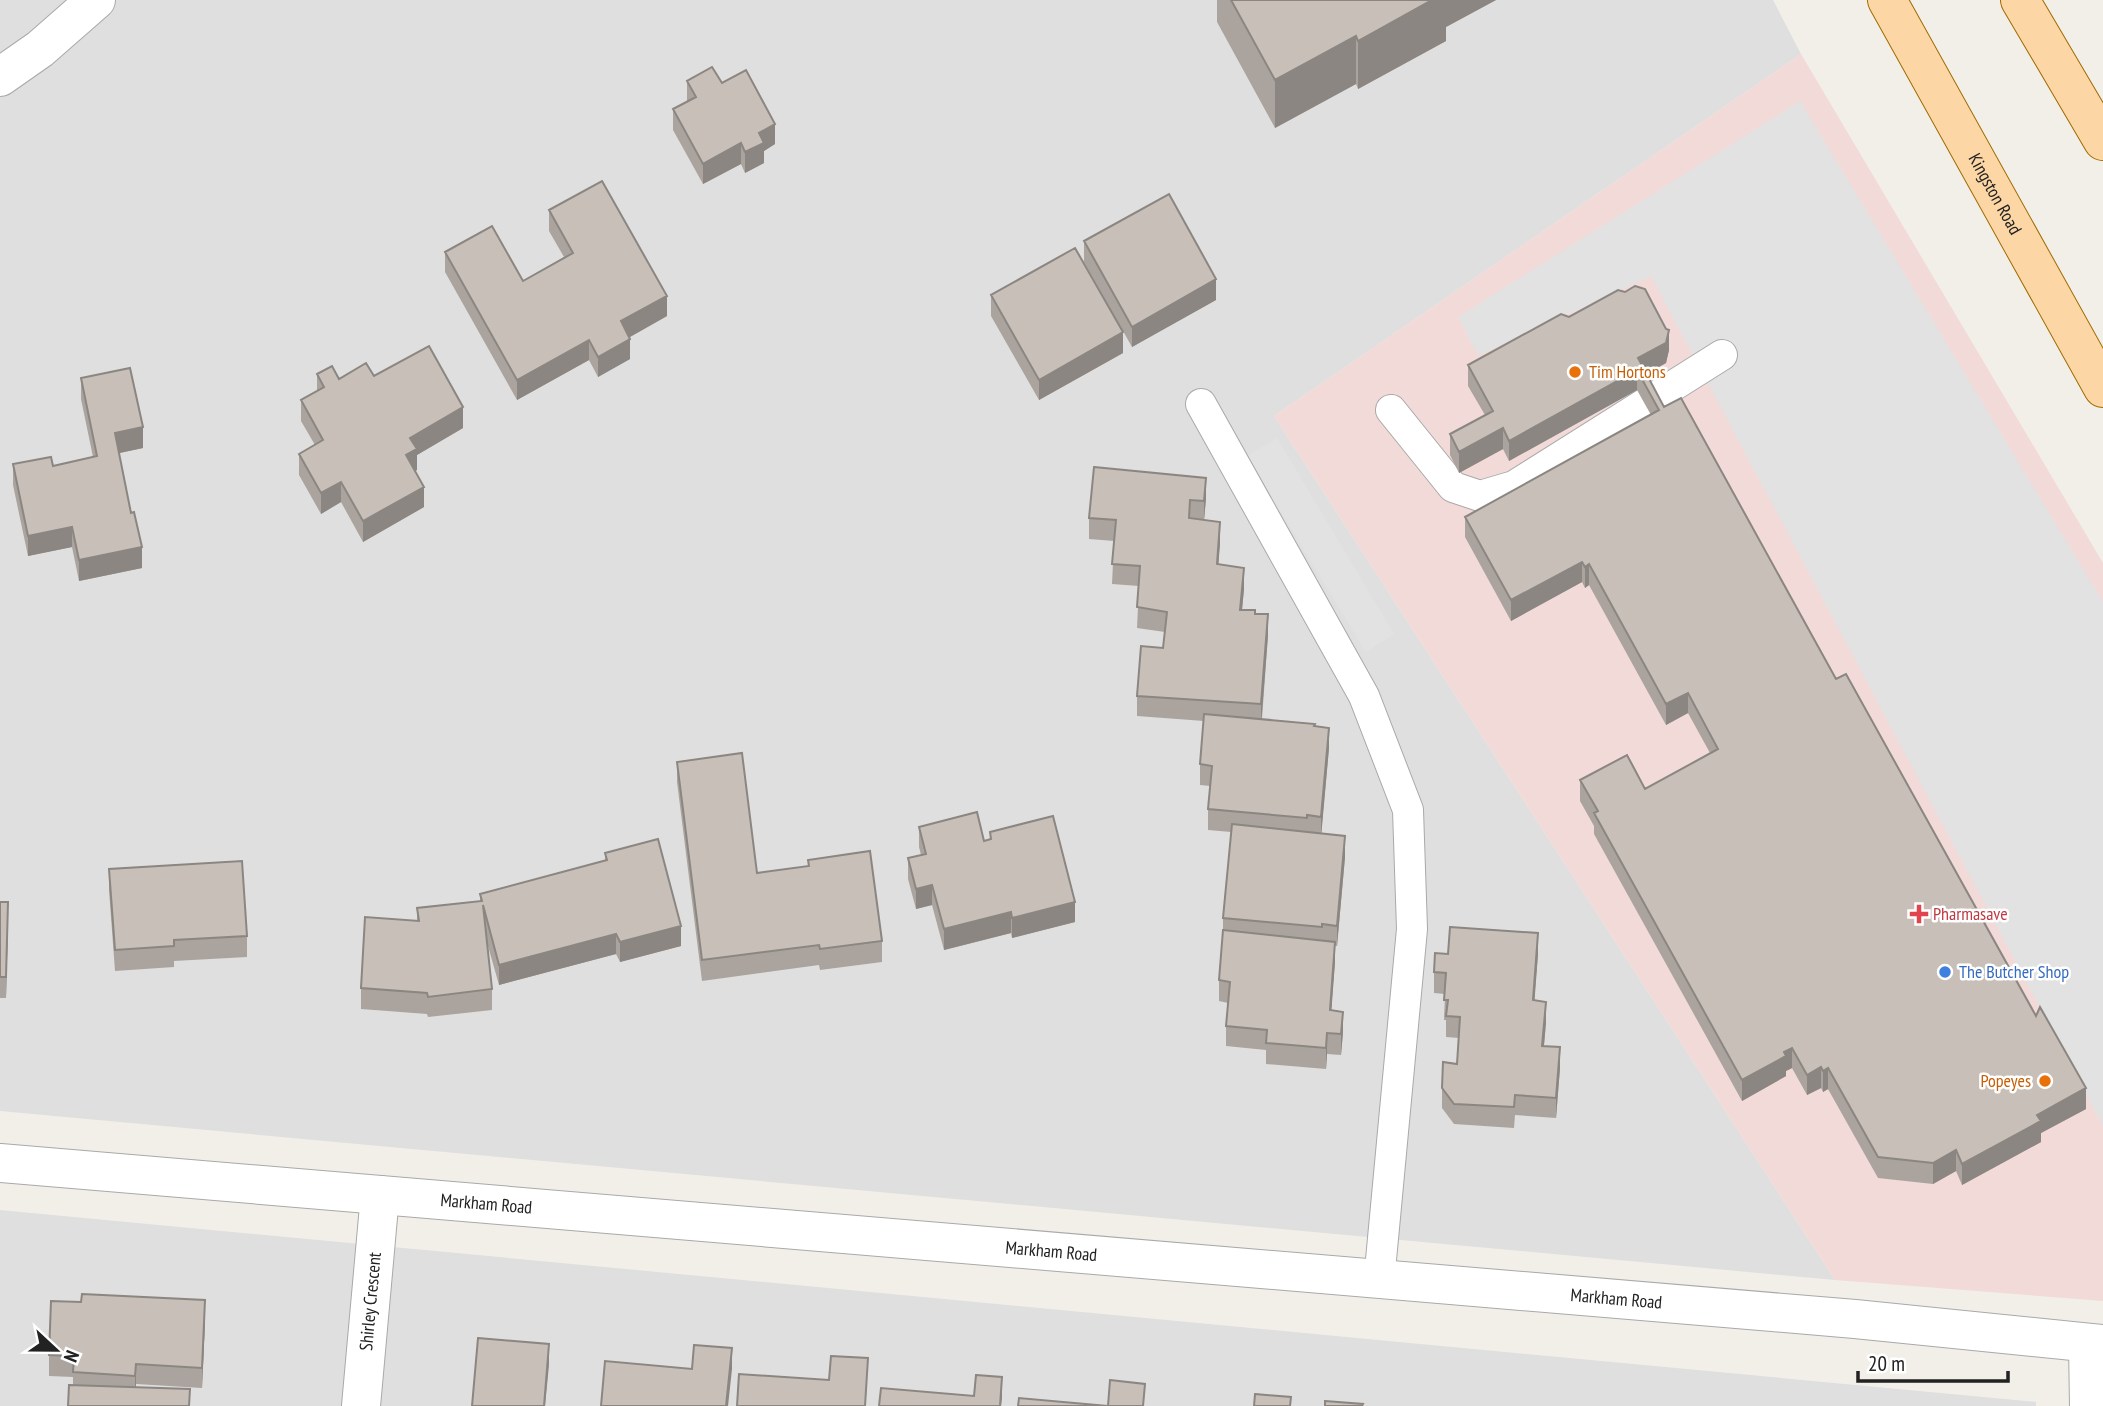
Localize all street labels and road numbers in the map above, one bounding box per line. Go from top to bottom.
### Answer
street label: Kingston Road [1964,149,2027,238]
street label: Markham Road [440,1188,533,1219]
street label: Markham Road [1005,1236,1098,1266]
street label: Shirley Crescent [354,1251,386,1352]
street label: Markham Road [1570,1283,1663,1314]

